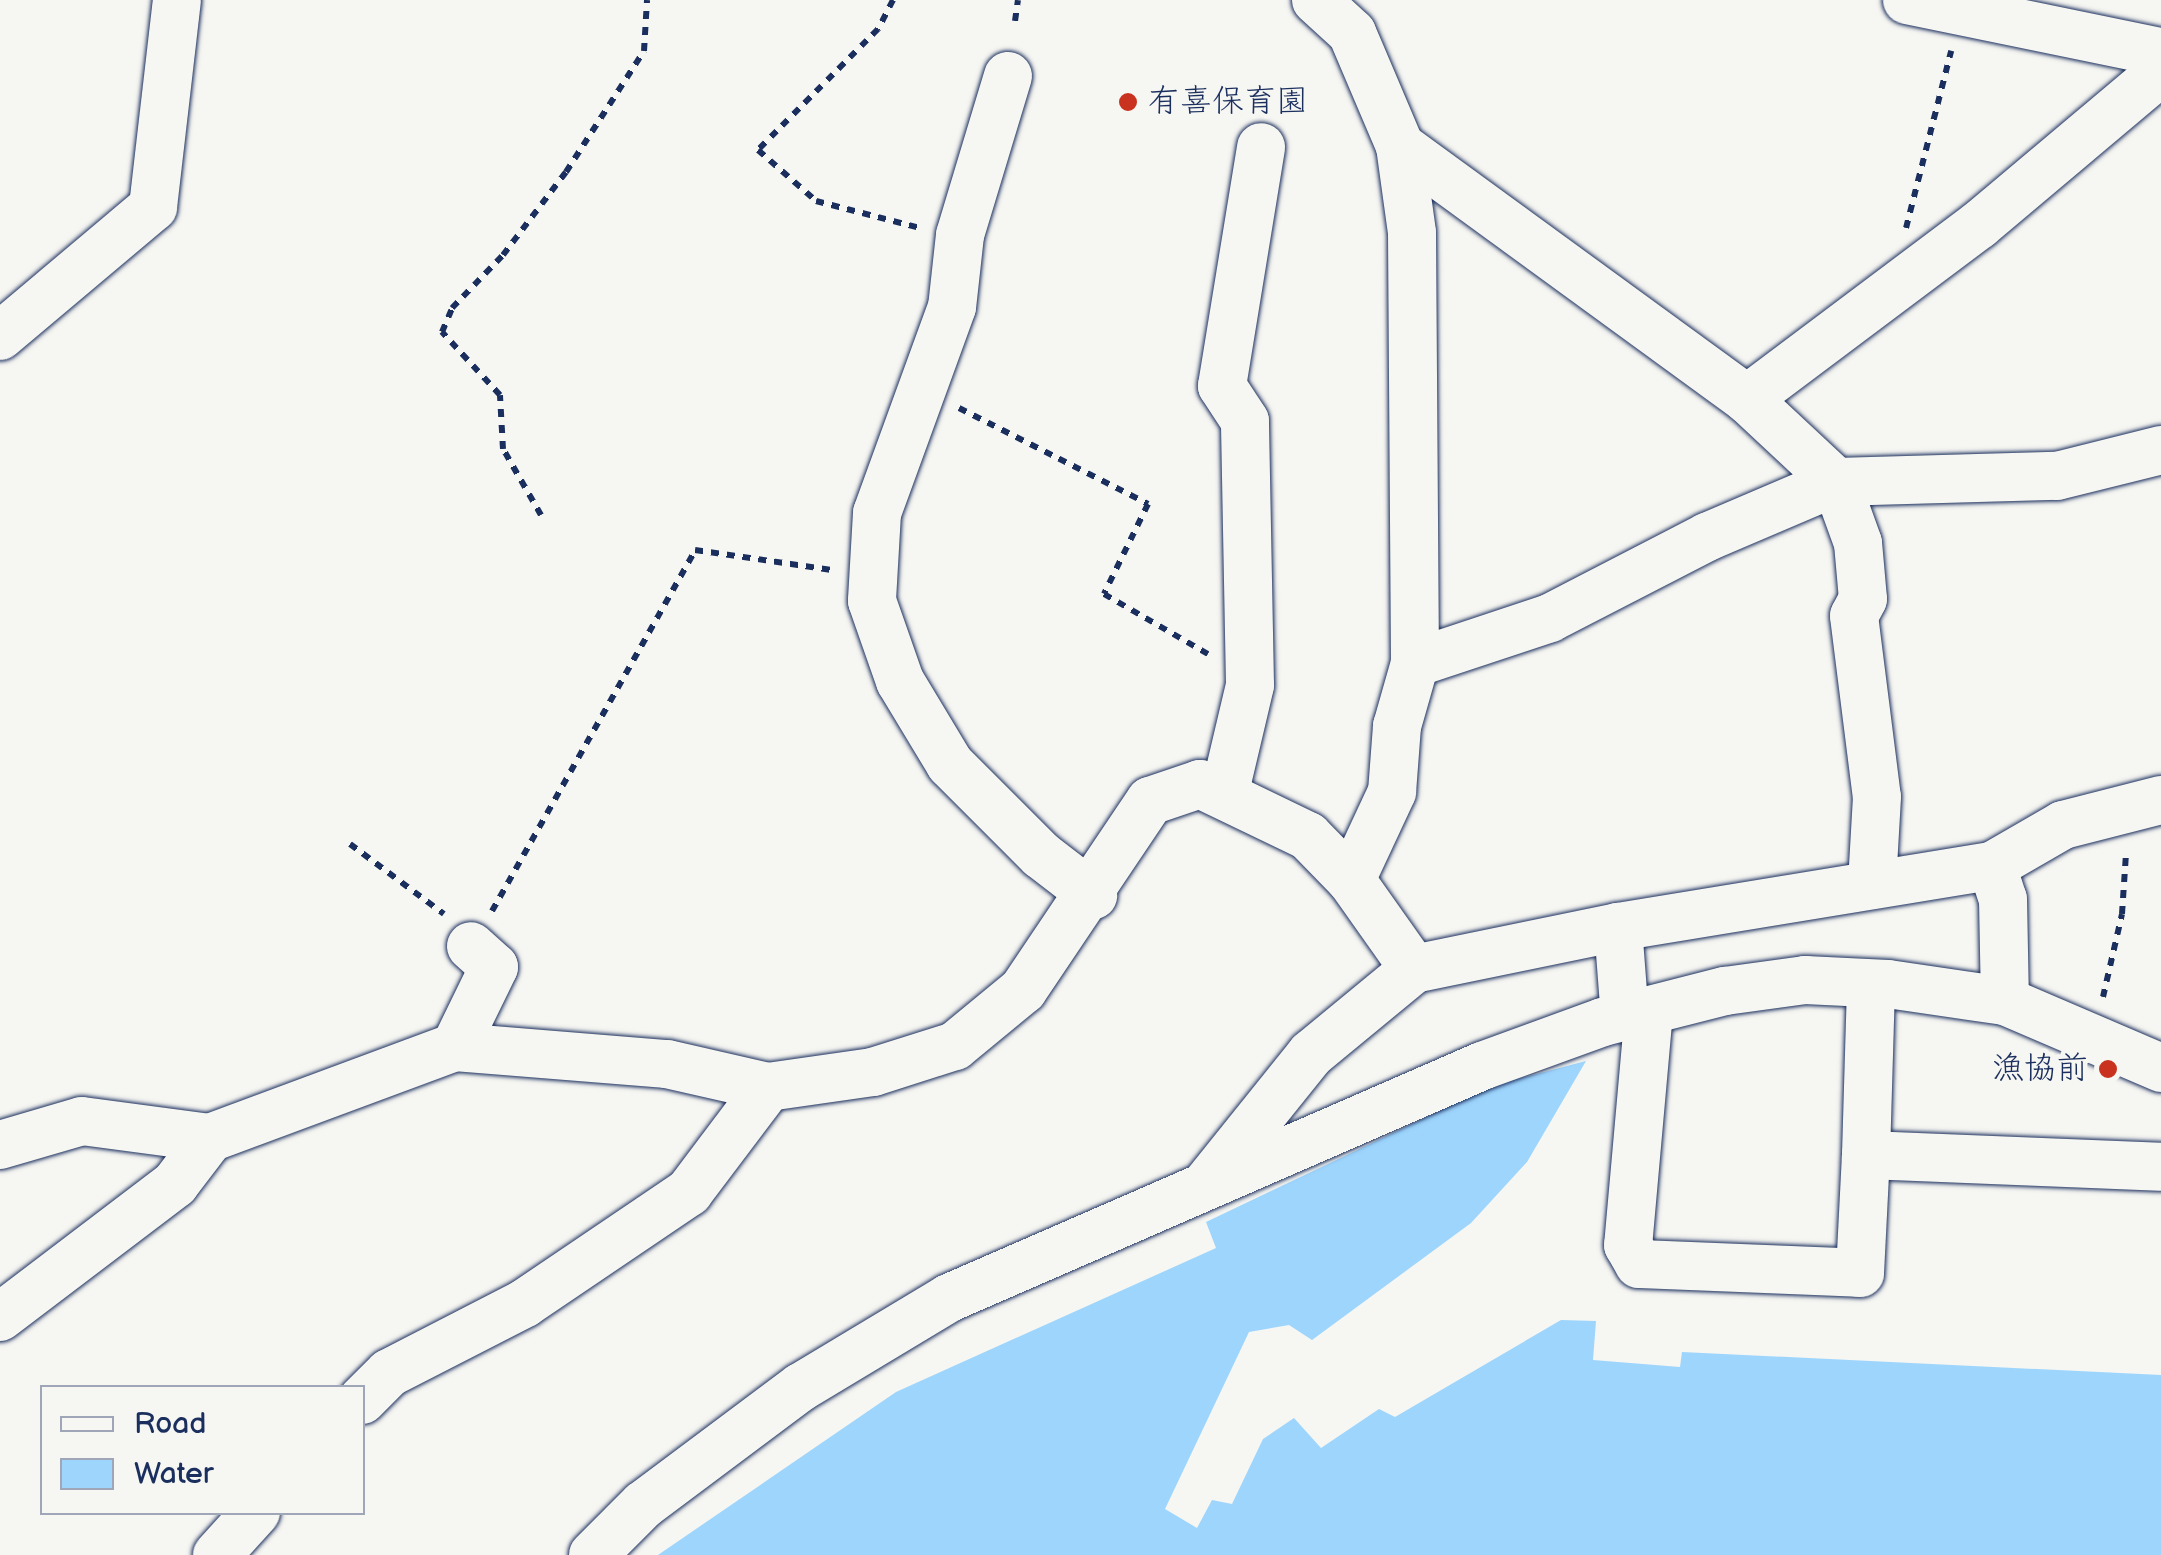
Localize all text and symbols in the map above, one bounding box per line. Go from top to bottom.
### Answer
place label: 有喜保育園 [1148,83,1308,121]
marker: 有喜保育園 [1117,91,1139,113]
place label: 漁協前 [1992,1050,2088,1088]
marker: 漁協前 [2097,1058,2119,1080]
legend [40,1385,365,1515]
text: Road [134,1406,207,1442]
text: Water [134,1456,214,1492]

